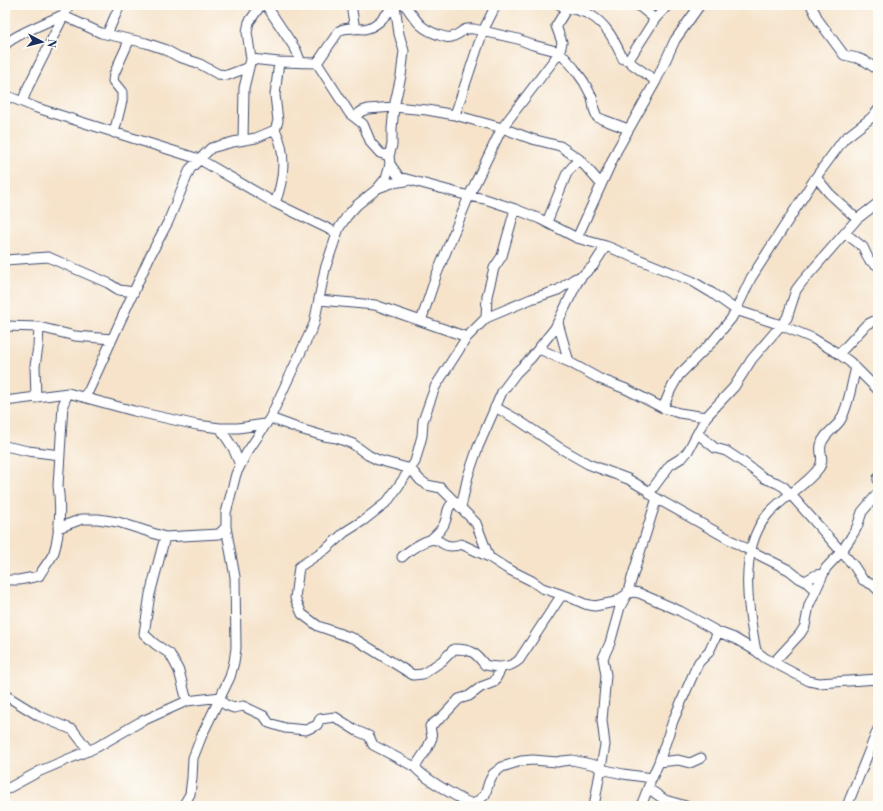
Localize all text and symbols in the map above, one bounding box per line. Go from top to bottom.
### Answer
north arrow [22,22,62,62]
text: N [43,38,58,49]

